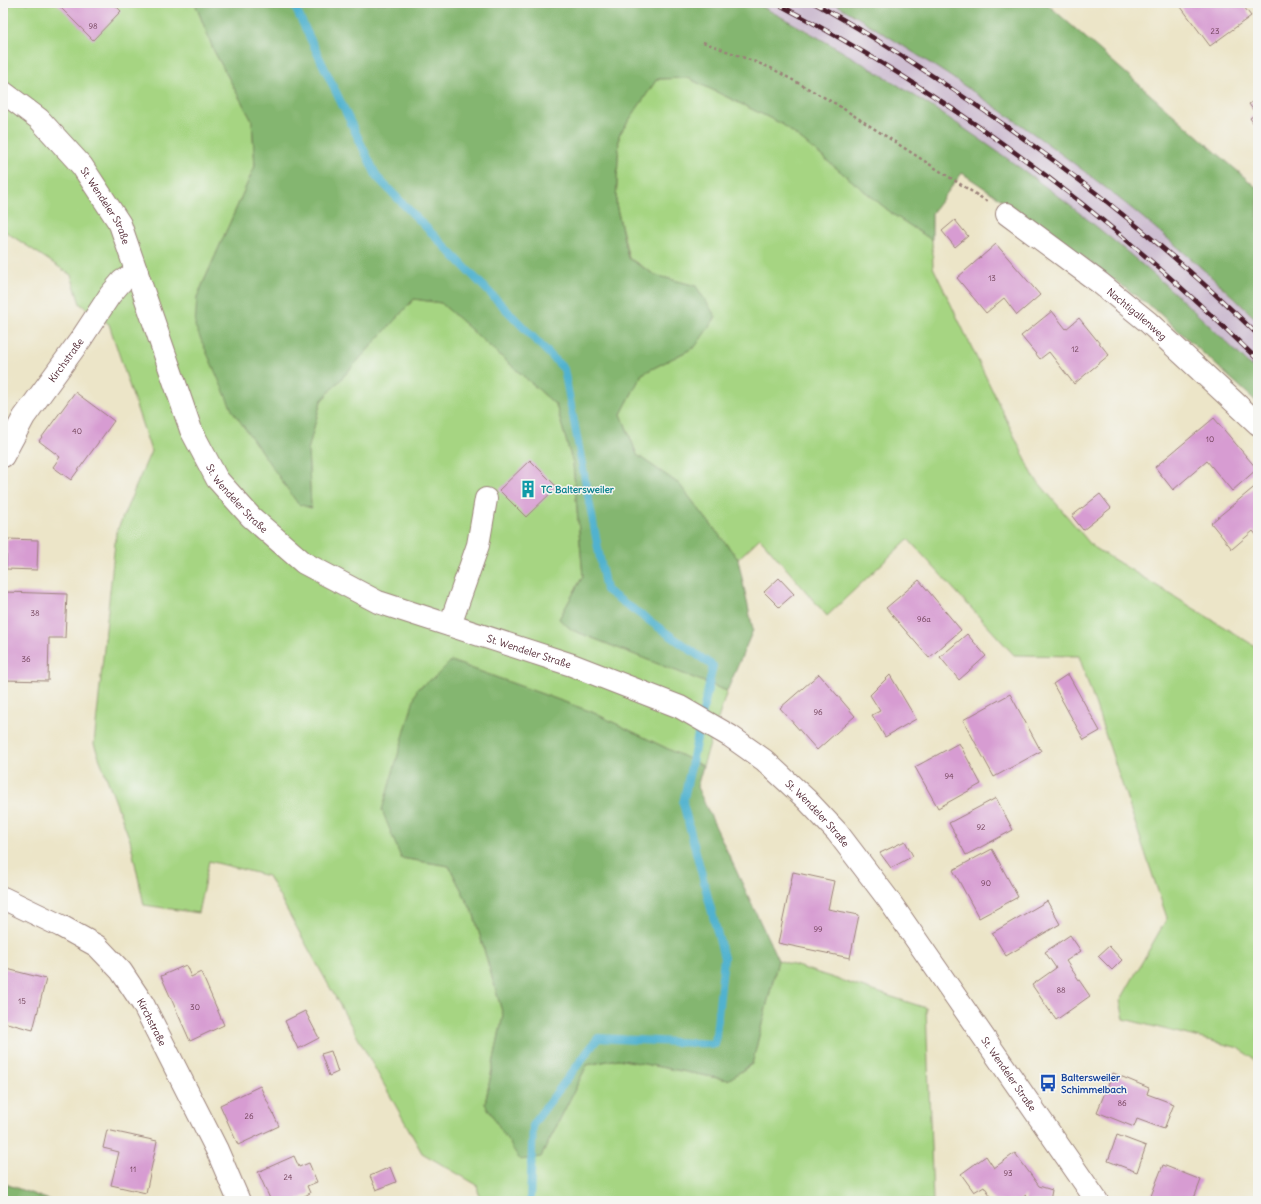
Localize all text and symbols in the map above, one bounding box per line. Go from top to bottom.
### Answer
house number: 98 [88,21,98,31]
house number: 23 [1211,26,1220,36]
street label: St. Wendeler Straße [78,164,133,246]
house number: 13 [988,273,996,283]
street label: Nachtigallenweg [1104,285,1170,343]
street label: Kirchstraße [45,335,86,385]
house number: 12 [1071,344,1079,354]
house number: 40 [72,426,82,436]
house number: 10 [1206,434,1214,444]
street label: St. Wendeler Straße [204,462,271,535]
building icon: TC Baltersweiler [518,479,538,499]
place label: TC Baltersweiler [541,483,615,496]
house number: 38 [30,608,40,618]
house number: 96a [917,614,931,624]
street label: St. Wendeler Straße [485,631,573,671]
house number: 36 [21,654,31,664]
house number: 96 [813,707,823,717]
house number: 94 [944,771,954,781]
street label: St. Wendeler Straße [783,777,852,849]
house number: 92 [977,822,986,832]
house number: 90 [981,878,991,888]
house number: 99 [813,924,823,934]
house number: 88 [1056,985,1066,995]
house number: 15 [18,996,26,1006]
street label: Kirchstraße [134,996,170,1048]
house number: 30 [190,1002,200,1012]
street label: St. Wendeler Straße [979,1034,1039,1114]
place label: Baltersweiler Schimmelbach [1061,1071,1127,1096]
bus stop icon: Baltersweiler Schimmelbach [1038,1073,1058,1093]
house number: 86 [1117,1098,1127,1108]
house number: 26 [245,1111,254,1121]
house number: 11 [130,1164,136,1174]
house number: 93 [1003,1168,1013,1178]
house number: 24 [284,1172,293,1182]

